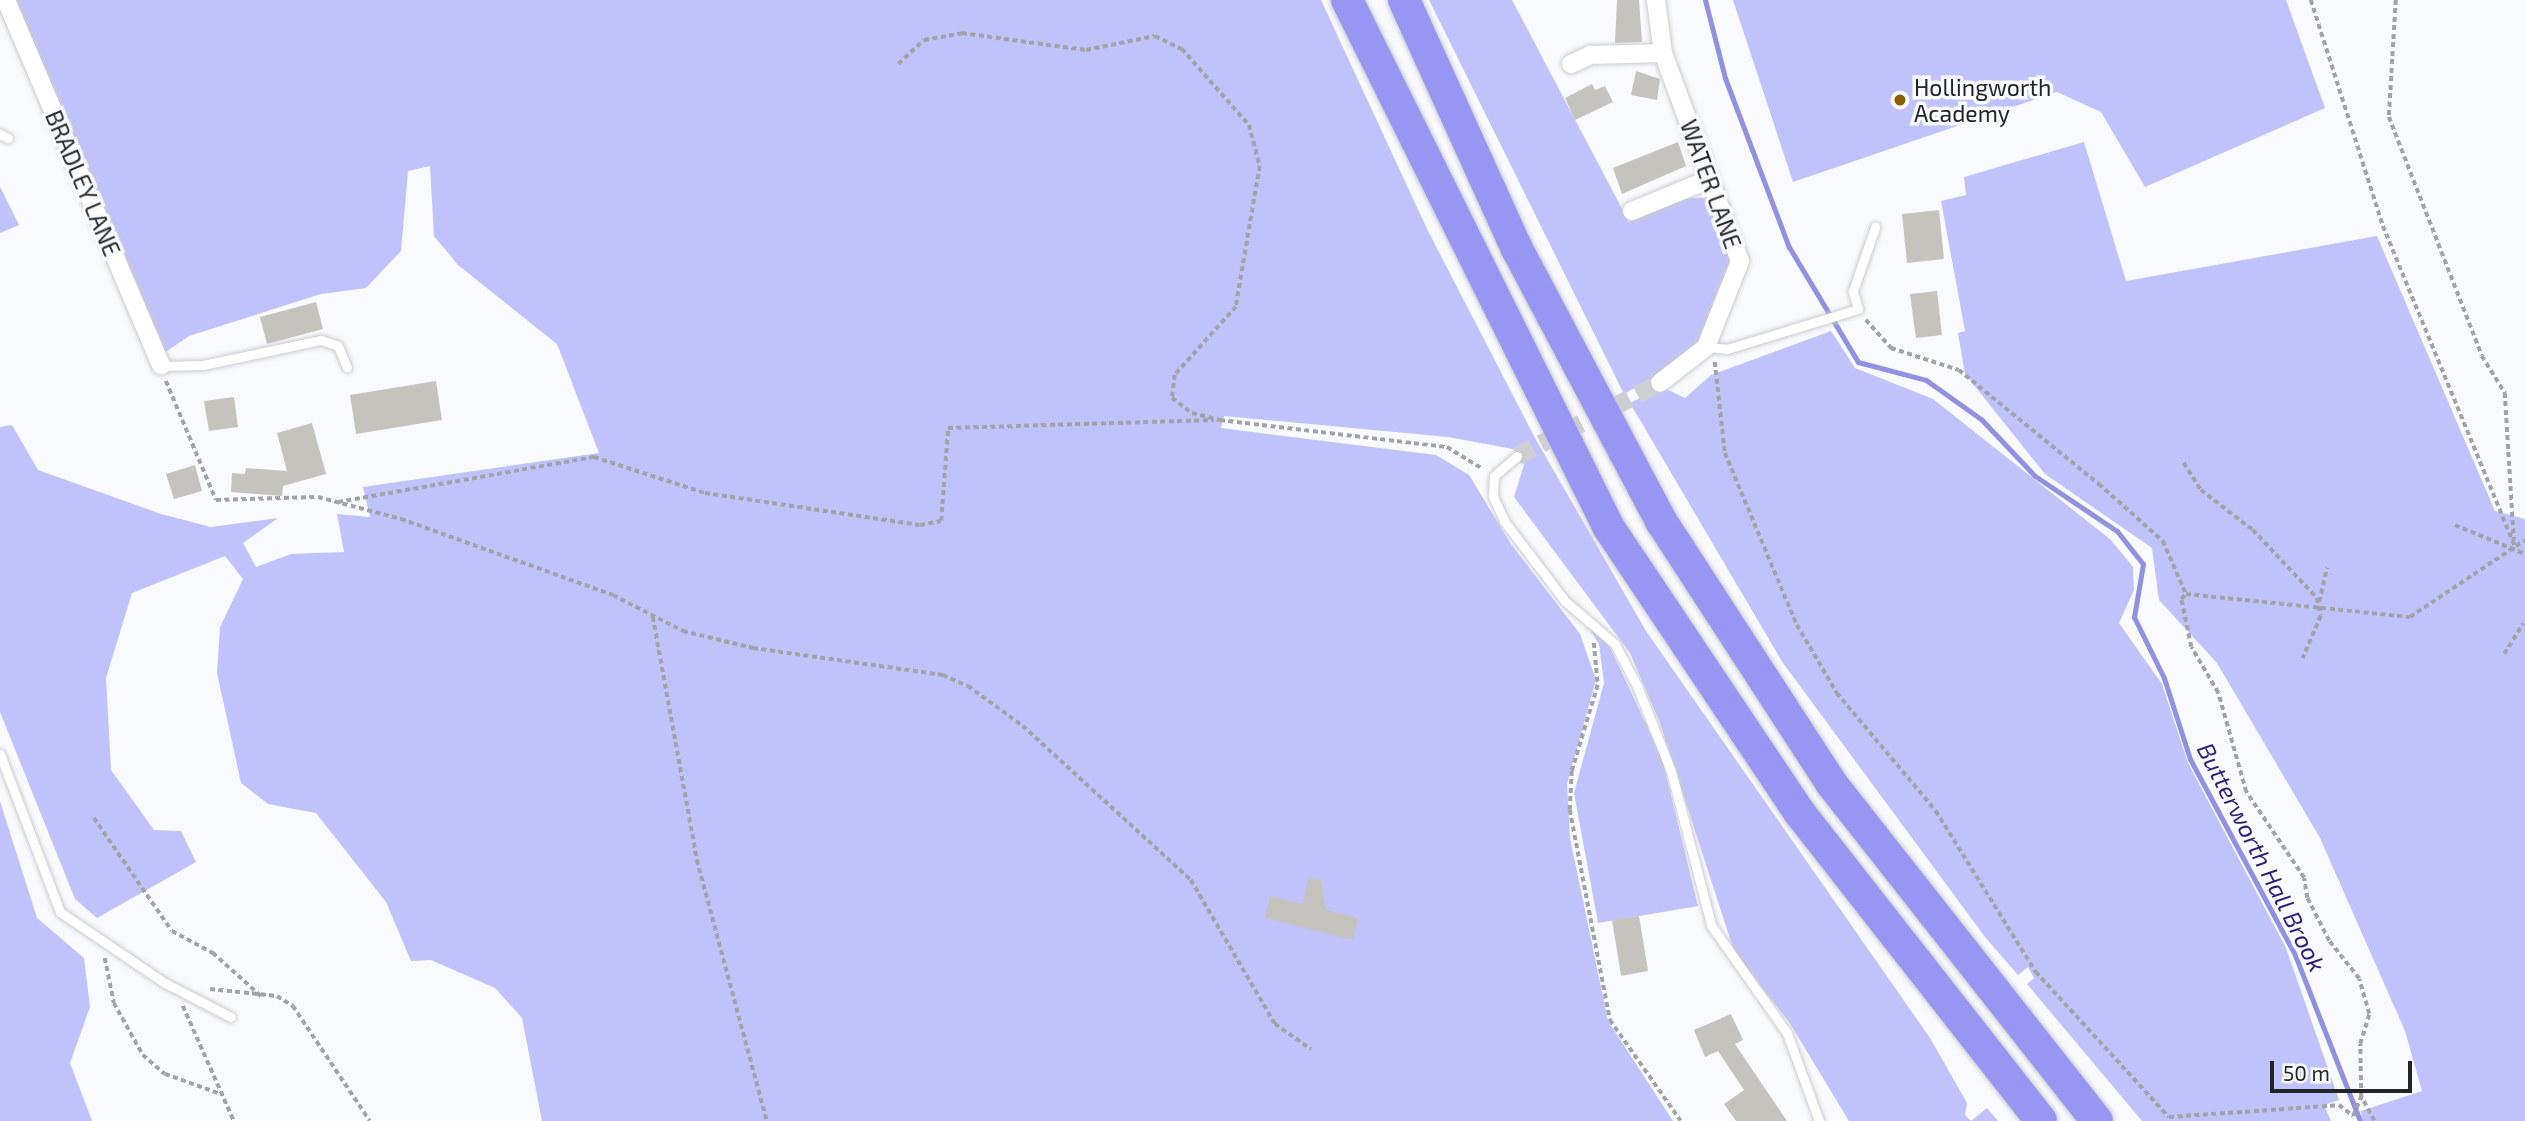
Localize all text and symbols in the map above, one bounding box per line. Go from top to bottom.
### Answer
place label: Hollingworth Academy [1914,73,2051,127]
marker: Hollingworth Academy [1892,92,1908,108]
street label: BRADLEY LANE [40,106,126,260]
street label: WATER LANE [1675,116,1747,252]
water label: Butterworth Hall Brook [2192,737,2332,977]
scale bar [2273,1048,2415,1092]
text: 50 m [2283,1060,2330,1085]

